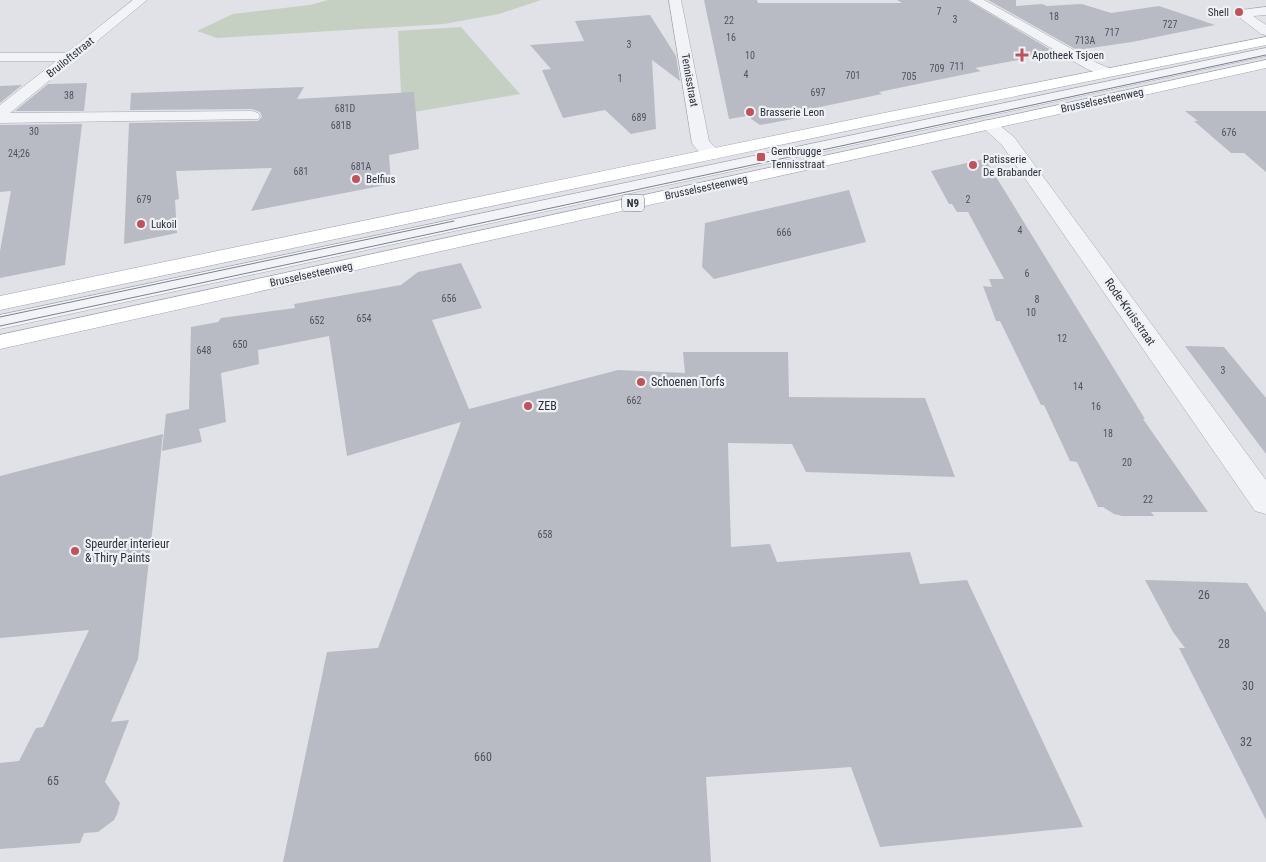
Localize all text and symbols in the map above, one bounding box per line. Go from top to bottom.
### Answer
house number: 7 [937,6,942,17]
place label: Shell [1208,6,1229,19]
marker: Shell [1233,6,1245,18]
house number: 18 [1049,11,1059,22]
house number: 3 [953,14,958,25]
house number: 22 [724,15,734,26]
house number: 727 [1163,19,1177,30]
house number: 717 [1105,27,1119,38]
house number: 16 [726,32,736,43]
street label: Bruiloftstraat [44,34,97,80]
house number: 713A [1075,35,1096,46]
house number: 3 [627,39,632,50]
marker: Apotheek Tsjoen [1016,49,1028,61]
place label: Apotheek Tsjoen [1032,49,1104,62]
house number: 10 [745,50,755,61]
street label: Tennisstraat [678,52,701,108]
house number: 711 [950,61,964,72]
house number: 709 [930,63,944,74]
house number: 4 [744,69,749,80]
house number: 701 [846,70,860,81]
house number: 705 [902,71,916,82]
house number: 1 [618,73,622,84]
street label: Brusselsesteenweg [1060,85,1145,116]
house number: 697 [811,87,825,98]
house number: 38 [64,90,74,101]
house number: 681D [335,103,356,114]
marker: Brasserie Leon [744,106,756,118]
place label: Brasserie Leon [760,106,824,119]
house number: 689 [632,112,646,123]
house number: 681B [331,120,351,131]
house number: 30 [29,126,39,137]
house number: 676 [1222,127,1236,138]
place label: Gentbrugge Tennisstraat [771,145,825,171]
house number: 24;26 [8,148,30,159]
marker: Gentbrugge Tennisstraat [755,151,767,163]
place label: Patisserie De Brabander [983,153,1042,179]
marker: Patisserie De Brabander [967,159,979,171]
house number: 681A [351,161,372,172]
house number: 681 [294,166,308,177]
street label: Brusselsesteenweg [664,172,749,203]
marker: Belfius [350,173,362,185]
place label: Belfius [366,173,395,186]
house number: 679 [137,194,151,205]
road number: N9 [622,194,644,212]
house number: 2 [966,194,971,205]
marker: Lukoil [135,218,147,230]
place label: Lukoil [151,218,177,231]
house number: 4 [1018,225,1023,236]
house number: 666 [777,227,791,238]
street label: Brusselsesteenweg [269,259,354,290]
house number: 6 [1025,268,1030,279]
street label: Rode-Kruisstraat [1102,276,1159,349]
house number: 656 [442,293,456,304]
house number: 8 [1035,294,1040,305]
house number: 10 [1026,307,1036,318]
house number: 654 [357,313,371,324]
house number: 652 [310,315,324,326]
house number: 12 [1057,333,1067,344]
house number: 650 [233,339,247,350]
house number: 648 [197,345,211,356]
house number: 3 [1221,365,1226,376]
place label: Schoenen Torfs [651,375,725,389]
marker: Schoenen Torfs [635,376,647,388]
house number: 14 [1073,381,1083,392]
house number: 662 [627,395,641,406]
place label: ZEB [538,399,557,413]
marker: ZEB [522,400,534,412]
house number: 16 [1091,401,1101,412]
house number: 18 [1103,428,1113,439]
house number: 20 [1122,457,1132,468]
house number: 22 [1143,494,1153,505]
house number: 658 [538,529,552,540]
place label: Speurder interieur & Thiry Paints [85,537,170,565]
marker: Speurder interieur & Thiry Paints [69,545,81,557]
house number: 26 [1198,588,1210,602]
house number: 28 [1218,637,1230,651]
house number: 30 [1242,679,1254,693]
house number: 32 [1240,735,1252,749]
house number: 660 [474,750,492,764]
house number: 65 [47,774,59,788]

